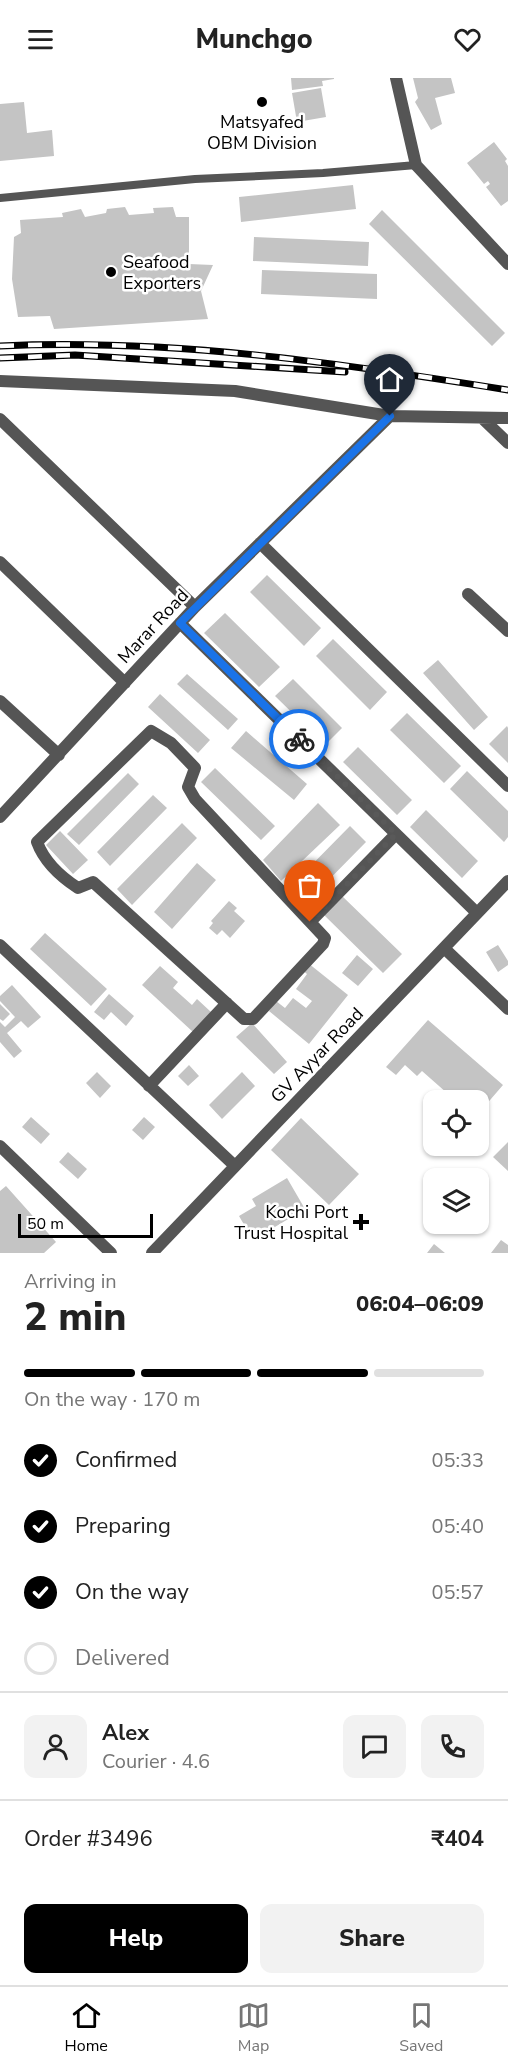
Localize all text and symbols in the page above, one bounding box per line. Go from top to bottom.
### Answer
text: Munchgo [195,21,313,58]
icon: menu [24,23,57,56]
icon: heart [451,23,484,56]
marker: Matsyafed OBM Division [255,95,269,109]
place label: Matsyafed OBM Division [207,110,317,155]
place label: Seafood Exporters [123,250,201,295]
marker: Seafood Exporters [104,265,118,279]
pin [364,354,415,416]
icon: home [373,363,406,396]
street label: Marar Road [112,584,194,668]
courier [269,709,329,769]
icon: bike [283,723,316,756]
pin [284,860,335,922]
icon: bag [293,869,326,902]
street label: GV Ayyar Road [265,1002,369,1108]
map controls [423,1090,489,1234]
button: locate [423,1090,489,1156]
button: layers [423,1168,489,1234]
place label: Kochi Port Trust Hospital [234,1200,349,1245]
scale bar [18,1211,153,1238]
text: 50 m [27,1213,64,1235]
marker: Kochi Port Trust Hospital [352,1213,370,1231]
text: Arriving in [24,1268,117,1295]
text: 06:04–06:09 [356,1289,484,1319]
text: 2 min [24,1291,127,1344]
text: On the way · 170 m [24,1386,200,1413]
icon: check [24,1444,57,1477]
text: Confirmed [75,1445,177,1475]
text: 05:33 [431,1447,484,1474]
icon: check [24,1510,57,1543]
text: Preparing [75,1511,171,1541]
text: 05:40 [431,1513,484,1540]
icon: check [24,1576,57,1609]
text: On the way [75,1577,189,1607]
text: 05:57 [431,1579,484,1606]
text: Delivered [75,1643,170,1673]
button: person [24,1715,87,1778]
button: chat [343,1715,406,1778]
button: phone [421,1715,484,1778]
text: Alex [102,1718,149,1748]
text: Courier · 4.6 [102,1748,210,1775]
text: Order #3496 [24,1824,153,1854]
text: ₹404 [431,1824,484,1854]
button: Help [24,1904,248,1973]
button: Share [260,1904,484,1973]
tab: Home [65,1999,108,2057]
tab: Map [237,1999,270,2057]
tab: Saved [399,1999,443,2057]

